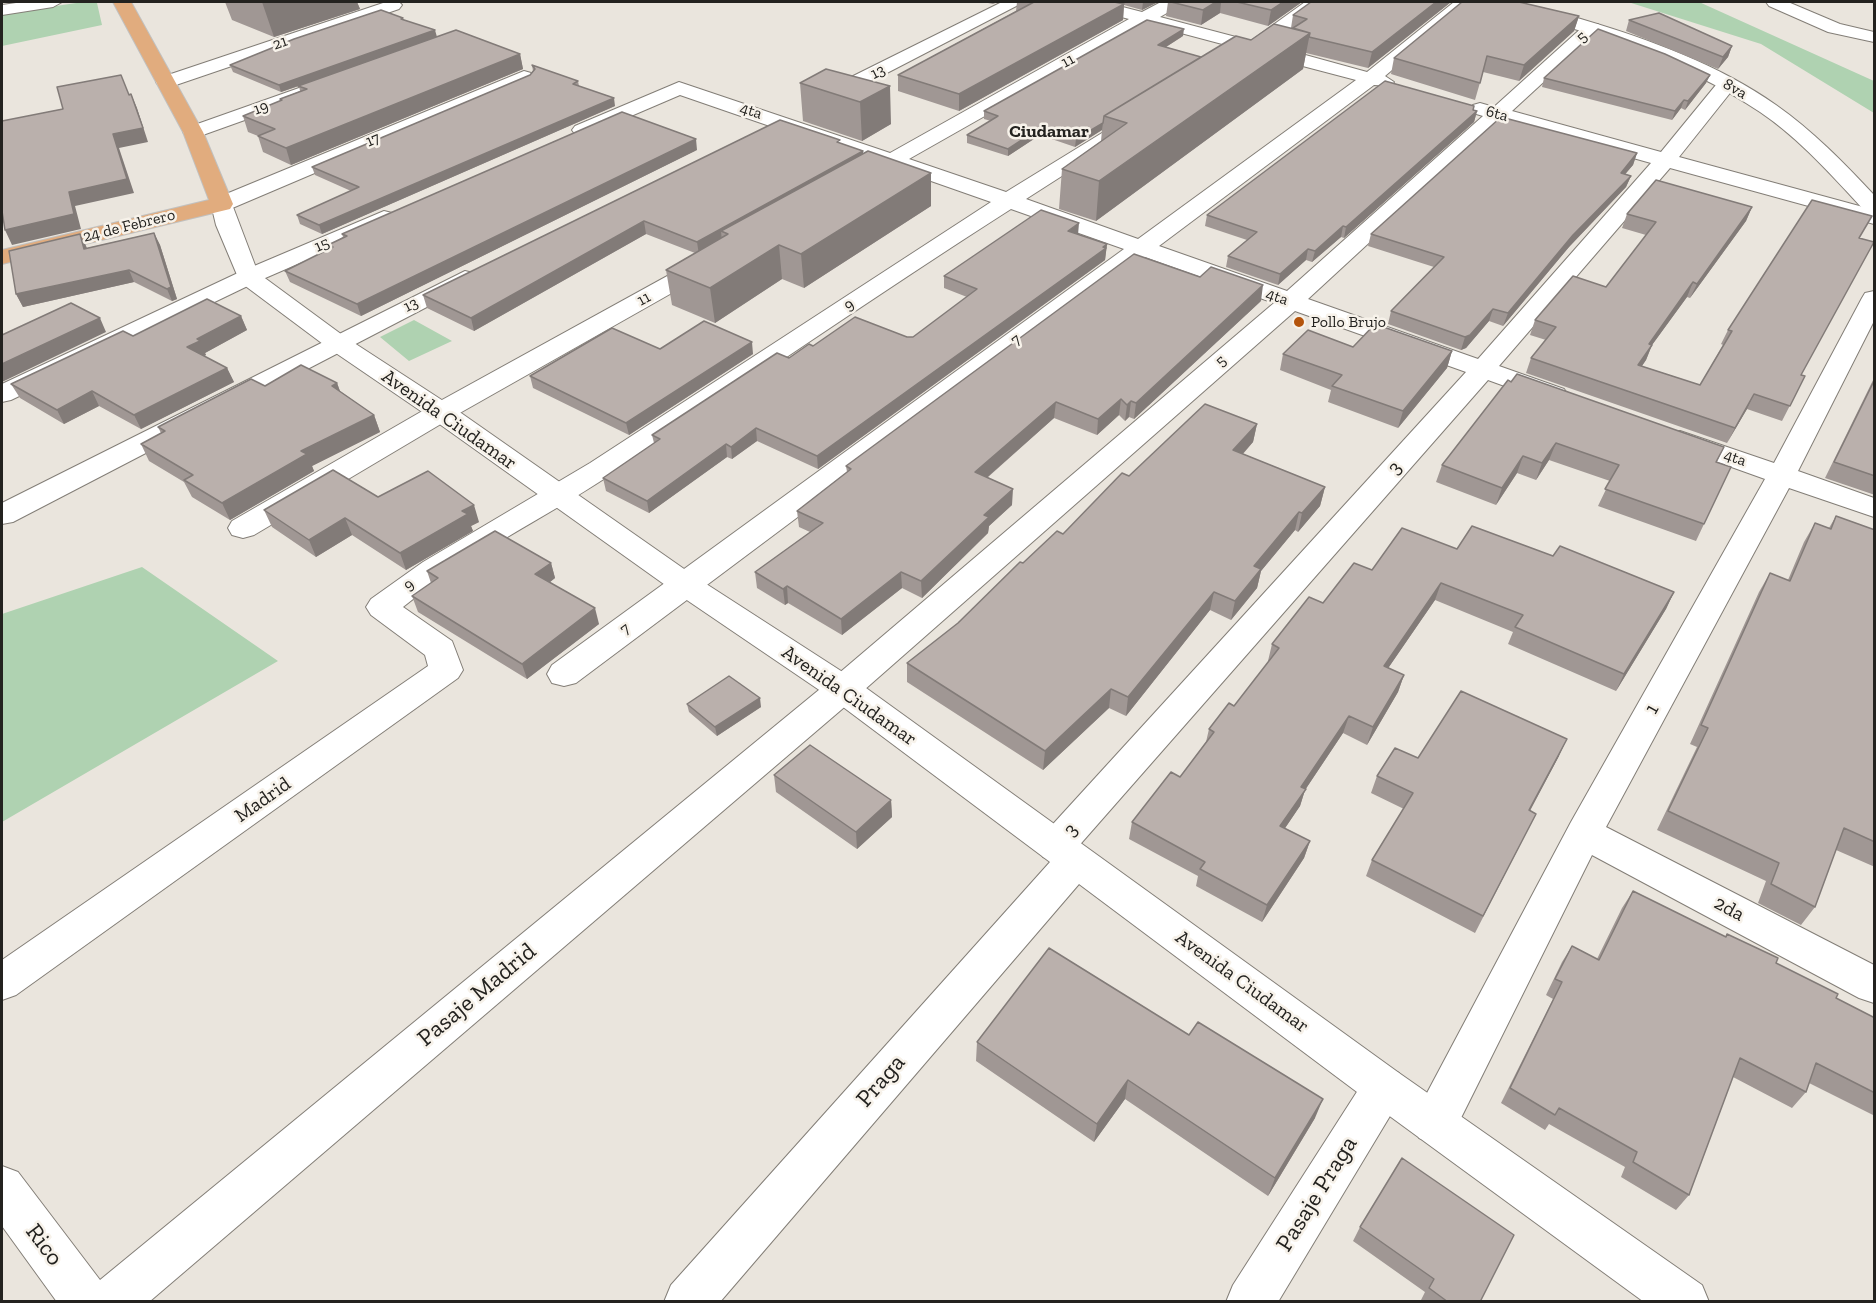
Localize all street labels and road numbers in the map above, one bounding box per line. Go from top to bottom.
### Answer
street label: 5 [1573,27,1591,47]
street label: 21 [270,32,290,54]
street label: 11 [1058,50,1078,72]
street label: 13 [868,60,888,84]
street label: 8va [1720,75,1750,103]
street label: 19 [251,96,271,120]
street label: 4ta [737,98,765,124]
street label: 6ta [1484,102,1510,126]
street label: 17 [363,129,383,151]
street label: 24 de Febrero [81,205,177,247]
street label: 15 [312,233,332,257]
street label: 4ta [1263,284,1291,310]
street label: 11 [634,288,654,310]
street label: 13 [400,293,422,317]
street label: 9 [840,295,858,315]
street label: 7 [1007,330,1025,350]
street label: 5 [1212,351,1230,371]
street label: Avenida Ciudamar [377,365,521,475]
street label: 4ta [1721,445,1749,471]
street label: 3 [1383,456,1407,480]
street label: 9 [400,575,418,595]
street label: 7 [616,619,634,639]
street label: Avenida Ciudamar [777,641,921,751]
street label: 1 [1640,700,1664,718]
street label: Madrid [230,772,296,828]
street label: 3 [1059,818,1083,842]
street label: 2da [1710,891,1748,927]
street label: Avenida Ciudamar [1171,925,1313,1039]
street label: Pasaje Madrid [412,937,542,1053]
street label: Praga [850,1049,912,1113]
street label: Pasaje Praga [1270,1131,1364,1257]
street label: Rico [19,1218,69,1272]

